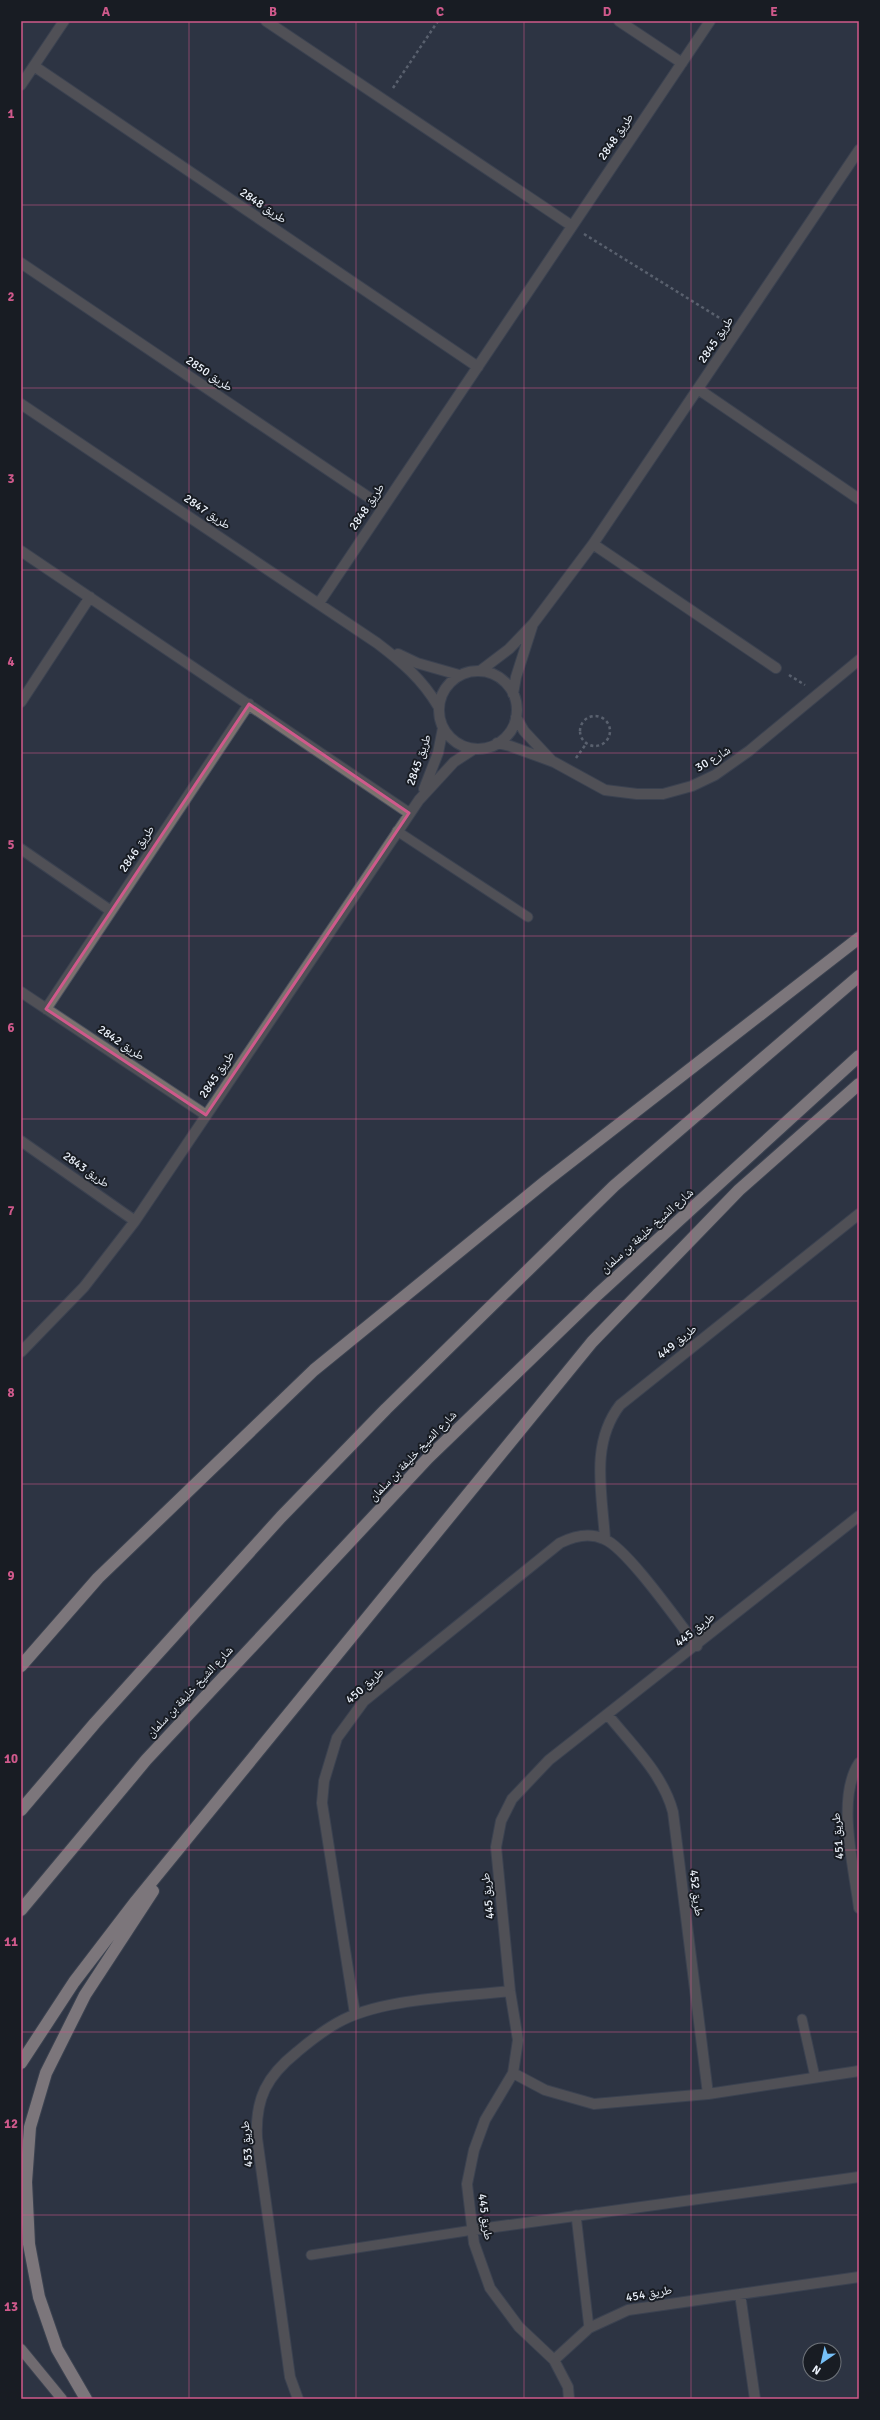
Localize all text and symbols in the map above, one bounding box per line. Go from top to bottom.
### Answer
text: A [102,4,111,20]
text: B [269,4,277,20]
text: C [436,4,444,20]
text: D [603,4,612,20]
text: E [770,4,778,20]
text: 1 [7,106,15,122]
street label: طريق 2848 [595,111,637,163]
street label: طريق 2848 [237,185,289,227]
text: 2 [7,289,15,305]
street label: طريق 2845 [695,314,737,366]
street label: طريق 2850 [183,353,235,395]
text: 3 [7,471,15,487]
street label: طريق 2848 [346,481,388,533]
street label: طريق 2847 [181,491,233,533]
text: 4 [7,654,15,670]
street label: طريق 2845 [403,732,435,788]
street label: شارع 30 [693,743,733,775]
street label: طريق 2846 [116,823,158,875]
text: 5 [7,837,15,853]
text: 6 [7,1020,15,1036]
street label: طريق 2842 [95,1022,147,1064]
street label: طريق 2845 [196,1049,238,1101]
street label: طريق 2843 [60,1149,112,1191]
street label: شارع الشيخ خليفة بن سلمان [597,1185,697,1277]
text: 7 [7,1203,15,1219]
street label: طريق 449 [654,1321,700,1363]
text: 8 [7,1385,15,1401]
street label: شارع الشيخ خليفة بن سلمان [366,1407,460,1504]
text: 9 [7,1568,15,1584]
street label: طريق 445 [672,1610,718,1650]
street label: شارع الشيخ خليفة بن سلمان [144,1643,237,1741]
street label: طريق 450 [343,1665,387,1707]
text: 10 [4,1751,18,1767]
street label: طريق 451 [828,1812,848,1860]
street label: طريق 452 [686,1869,706,1917]
street label: طريق 445 [478,1872,498,1920]
text: 11 [4,1934,18,1950]
text: 12 [4,2116,18,2132]
street label: طريق 453 [237,2120,257,2168]
street label: طريق 445 [474,2193,496,2241]
street label: طريق 454 [625,2283,673,2305]
text: 13 [4,2299,18,2315]
north arrow [802,2342,842,2382]
text: N [810,2362,823,2377]

